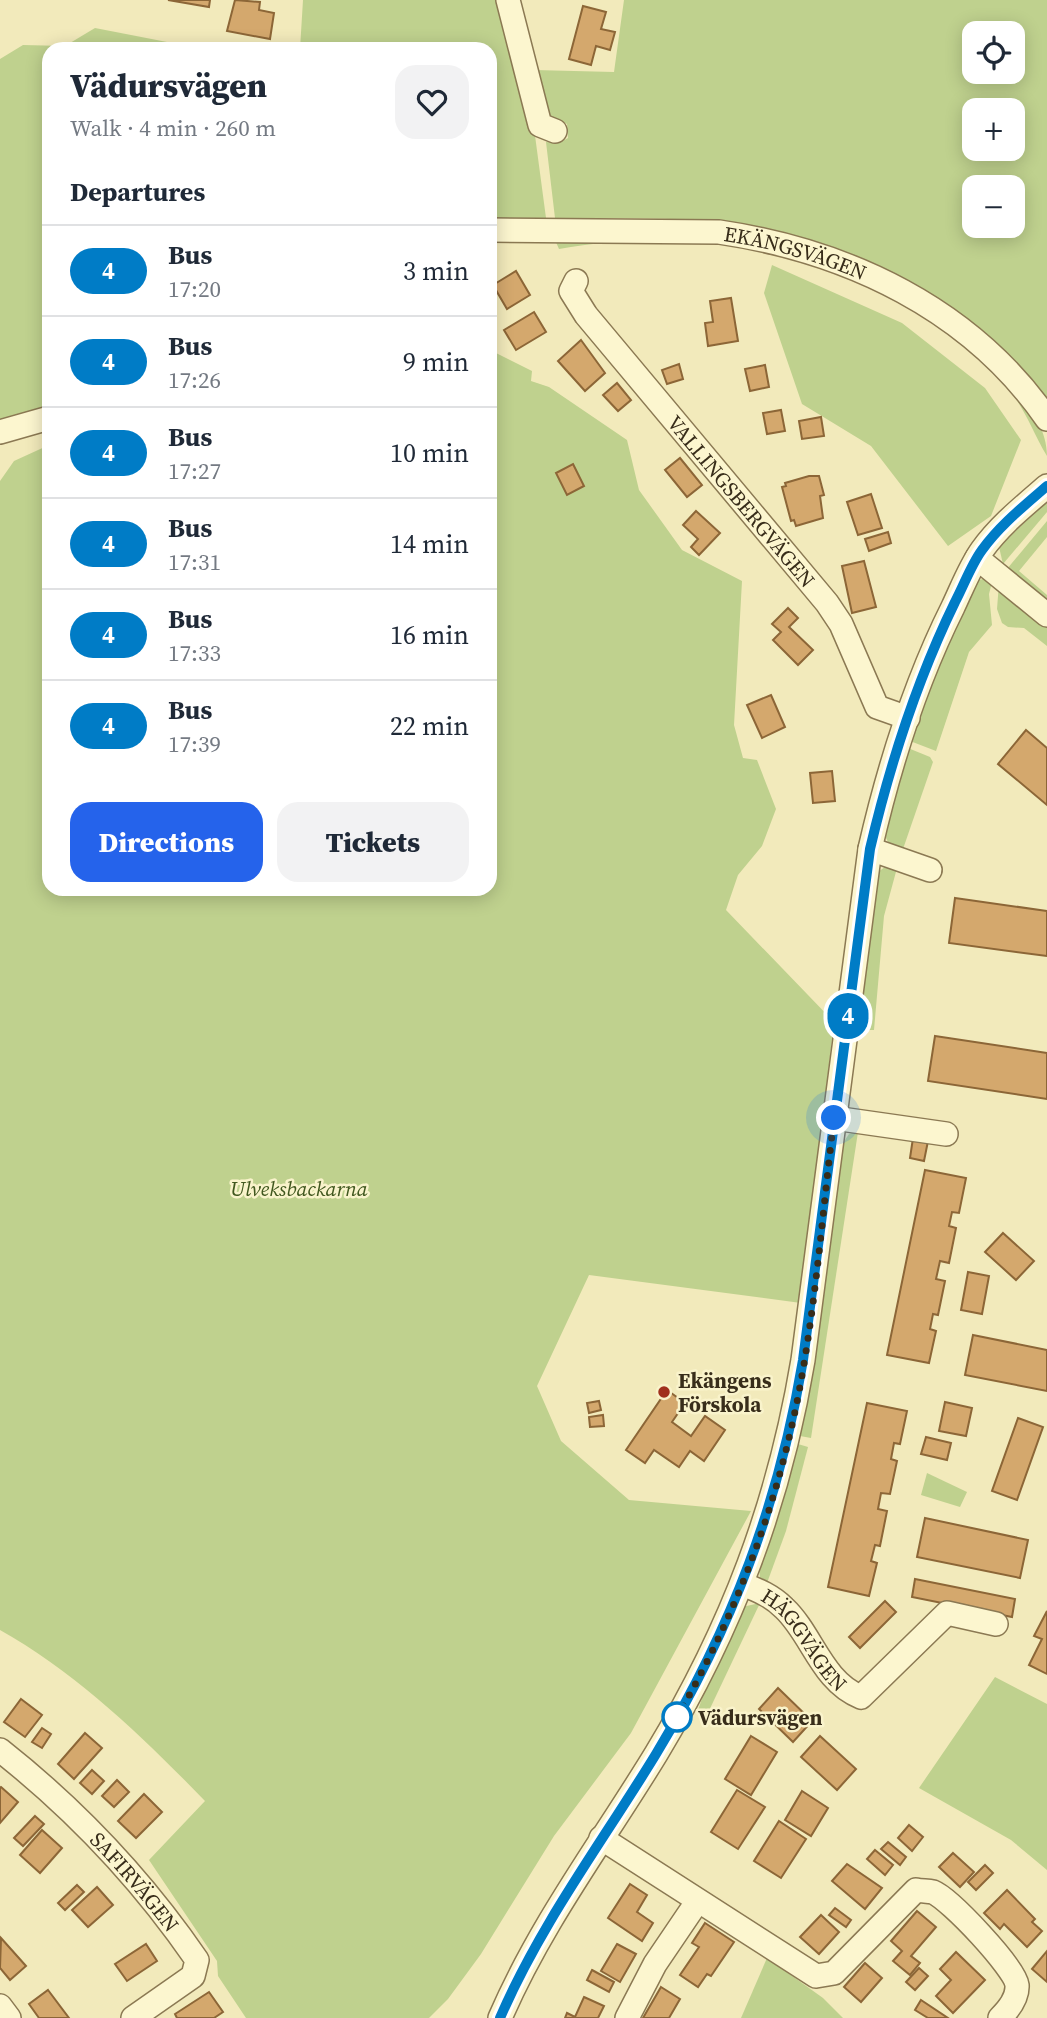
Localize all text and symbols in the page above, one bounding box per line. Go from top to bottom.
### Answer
map controls [962,21,1025,238]
button: locate [962,21,1025,84]
text: Vädursvägen [70,63,267,108]
button: heart [395,65,469,139]
button: + [962,98,1025,161]
text: Walk · 4 min · 260 m [70,112,276,144]
text: Departures [70,174,205,210]
button: − [962,175,1025,238]
street label: EKÄNGSVÄGEN [722,218,871,286]
text: Bus [168,237,212,273]
text: 3 min [403,253,469,289]
text: 4 [102,254,115,287]
text: 17:20 [168,273,221,305]
text: Bus [168,328,212,364]
text: 9 min [403,344,469,380]
text: 4 [102,345,115,378]
text: 17:26 [168,364,221,396]
street label: VALLINGSBERGVÄGEN [661,409,822,593]
text: Bus [168,419,212,455]
text: 10 min [390,435,469,471]
text: 4 [102,436,115,469]
text: 17:27 [168,455,221,487]
text: Bus [168,510,212,546]
text: 14 min [390,526,469,562]
text: 4 [102,527,115,560]
text: 17:31 [168,546,221,578]
text: Bus [168,601,212,637]
text: 16 min [390,617,469,653]
text: 4 [102,618,115,651]
text: 17:33 [168,637,221,669]
text: Bus [168,692,212,728]
text: 22 min [390,708,469,744]
text: 4 [102,709,115,742]
text: 17:39 [168,728,221,760]
button: Directions [70,802,263,882]
button: Tickets [277,802,469,882]
line badge: 4 [825,993,871,1039]
text: 4 [841,999,855,1032]
your location [816,1100,851,1135]
park label: Ulveksbackarna [230,1174,368,1203]
place label: Ekängens Förskola [678,1366,772,1419]
marker: Ekängens Förskola [656,1384,672,1400]
street label: HÄGGVÄGEN [756,1581,854,1698]
marker: Vädursvägen [662,1702,692,1732]
place label: Vädursvägen [698,1703,823,1732]
street label: SAFIRVÄGEN [84,1825,186,1938]

